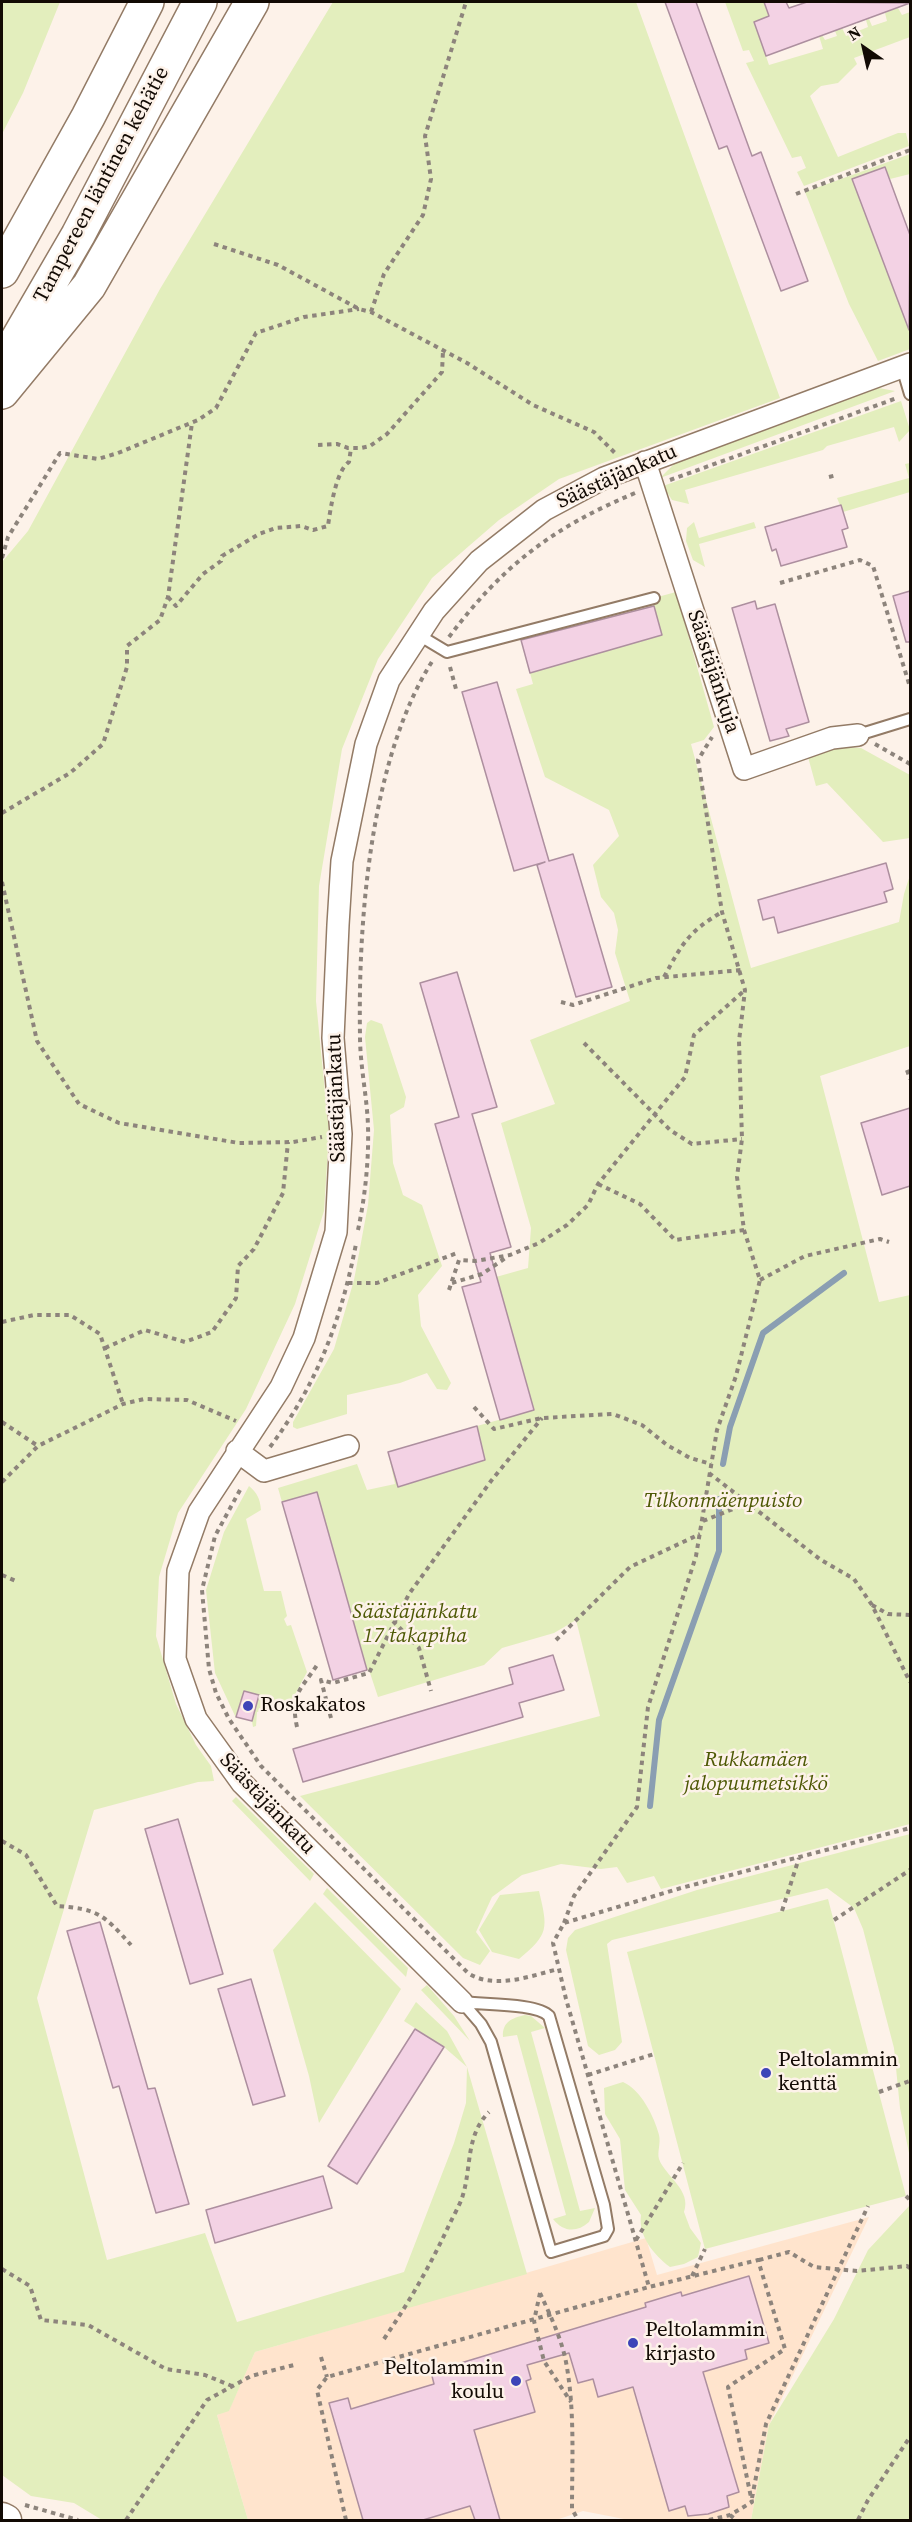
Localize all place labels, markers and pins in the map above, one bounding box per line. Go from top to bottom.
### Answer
place label: Roskakatos [260,1693,366,1719]
marker: Roskakatos [241,1699,255,1713]
place label: Peltolammin kenttä [778,2048,898,2098]
marker: Peltolammin kenttä [759,2066,773,2080]
place label: Peltolammin kirjasto [645,2318,765,2368]
marker: Peltolammin kirjasto [626,2336,640,2350]
place label: Peltolammin koulu [384,2356,504,2406]
marker: Peltolammin koulu [509,2374,523,2388]

